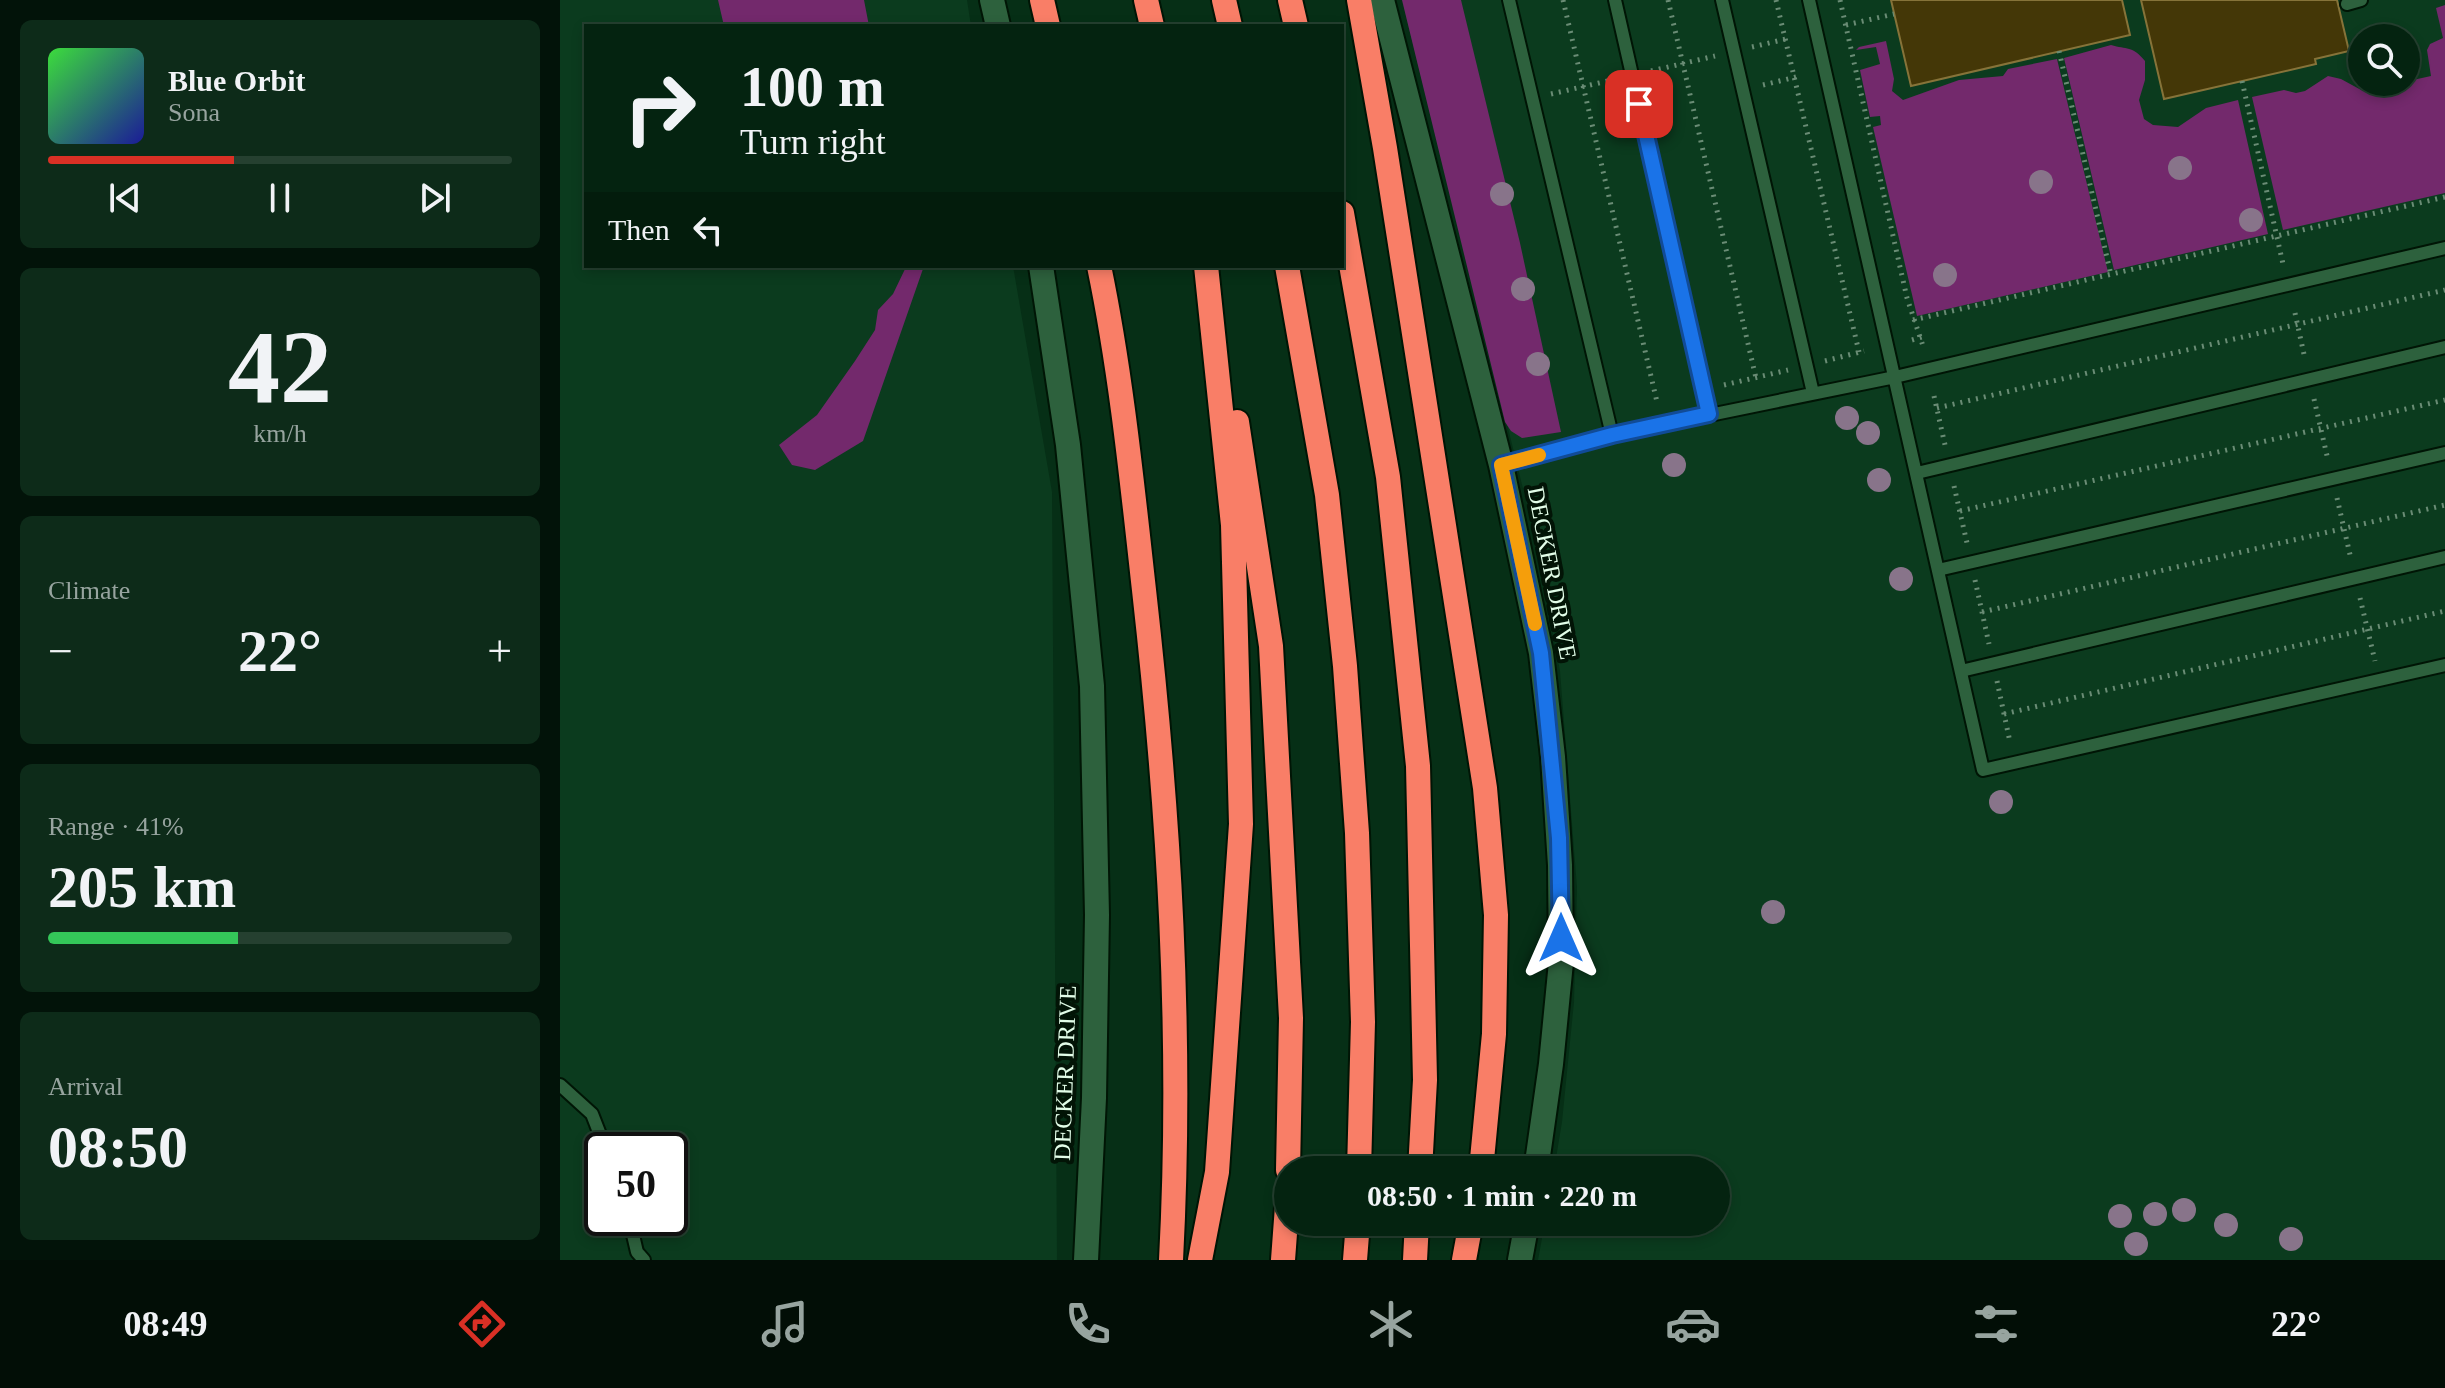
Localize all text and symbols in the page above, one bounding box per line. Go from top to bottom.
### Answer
map controls [2348,24,2420,96]
button: search [2348,24,2420,96]
icon: right [608,56,712,160]
text: 100 m [740,56,885,118]
text: Blue Orbit [168,64,306,97]
pin [1605,70,1673,138]
icon: arrive [1617,82,1661,126]
text: Sona [168,98,220,127]
text: Turn right [740,122,886,162]
icon: previous [103,176,147,220]
icon: pause [258,176,302,220]
icon: next [413,176,457,220]
icon: left [686,208,730,252]
text: Then [608,213,670,246]
text: 42 [228,309,332,424]
text: km/h [253,419,307,448]
street label: DECKER DRIVE [1523,484,1581,662]
text: Climate [48,576,130,605]
text: 22° [238,618,322,684]
text: − [48,627,73,676]
text: + [487,627,512,676]
text: Range · 41% [48,812,184,841]
text: 205 km [48,854,236,920]
position arrow [1519,896,1603,980]
street label: DECKER DRIVE [1049,985,1081,1161]
text: Arrival [48,1072,123,1101]
text: 08:50 [48,1114,188,1180]
speed limit sign: 50 [584,1132,688,1236]
text: 08:50 · 1 min · 220 m [1367,1179,1637,1212]
icon: directions [454,1296,510,1352]
icon: music [757,1296,813,1352]
icon: phone [1060,1296,1116,1352]
icon: climate [1363,1296,1419,1352]
icon: car [1665,1296,1721,1352]
icon: filters [1968,1296,2024,1352]
text: 08:49 [123,1304,207,1344]
text: 22° [2271,1304,2322,1344]

